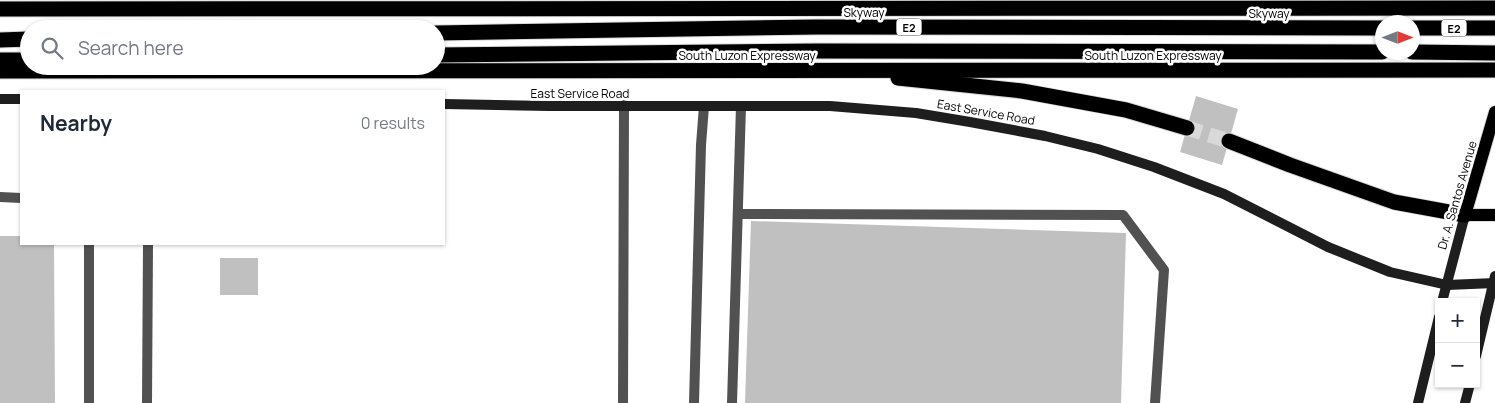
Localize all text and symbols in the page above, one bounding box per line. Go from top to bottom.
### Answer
street label: Skyway [843,4,885,21]
street label: Skyway [1248,5,1290,22]
north arrow [1375,15,1420,60]
road number: E2 [896,18,922,36]
road number: E2 [1442,19,1466,36]
search box [20,20,445,75]
icon: search [38,34,66,62]
text: Search here [78,35,184,61]
street label: South Luzon Expressway [678,47,816,64]
street label: South Luzon Expressway [1084,47,1222,64]
street label: East Service Road [531,85,629,102]
street label: East Service Road [936,95,1036,129]
text: Nearby [40,109,112,137]
text: 0 results [361,112,425,134]
street label: Dr. A. Santos Avenue [1433,139,1481,251]
map controls [1435,298,1480,388]
button: + [1435,298,1480,343]
button: − [1435,343,1480,388]

